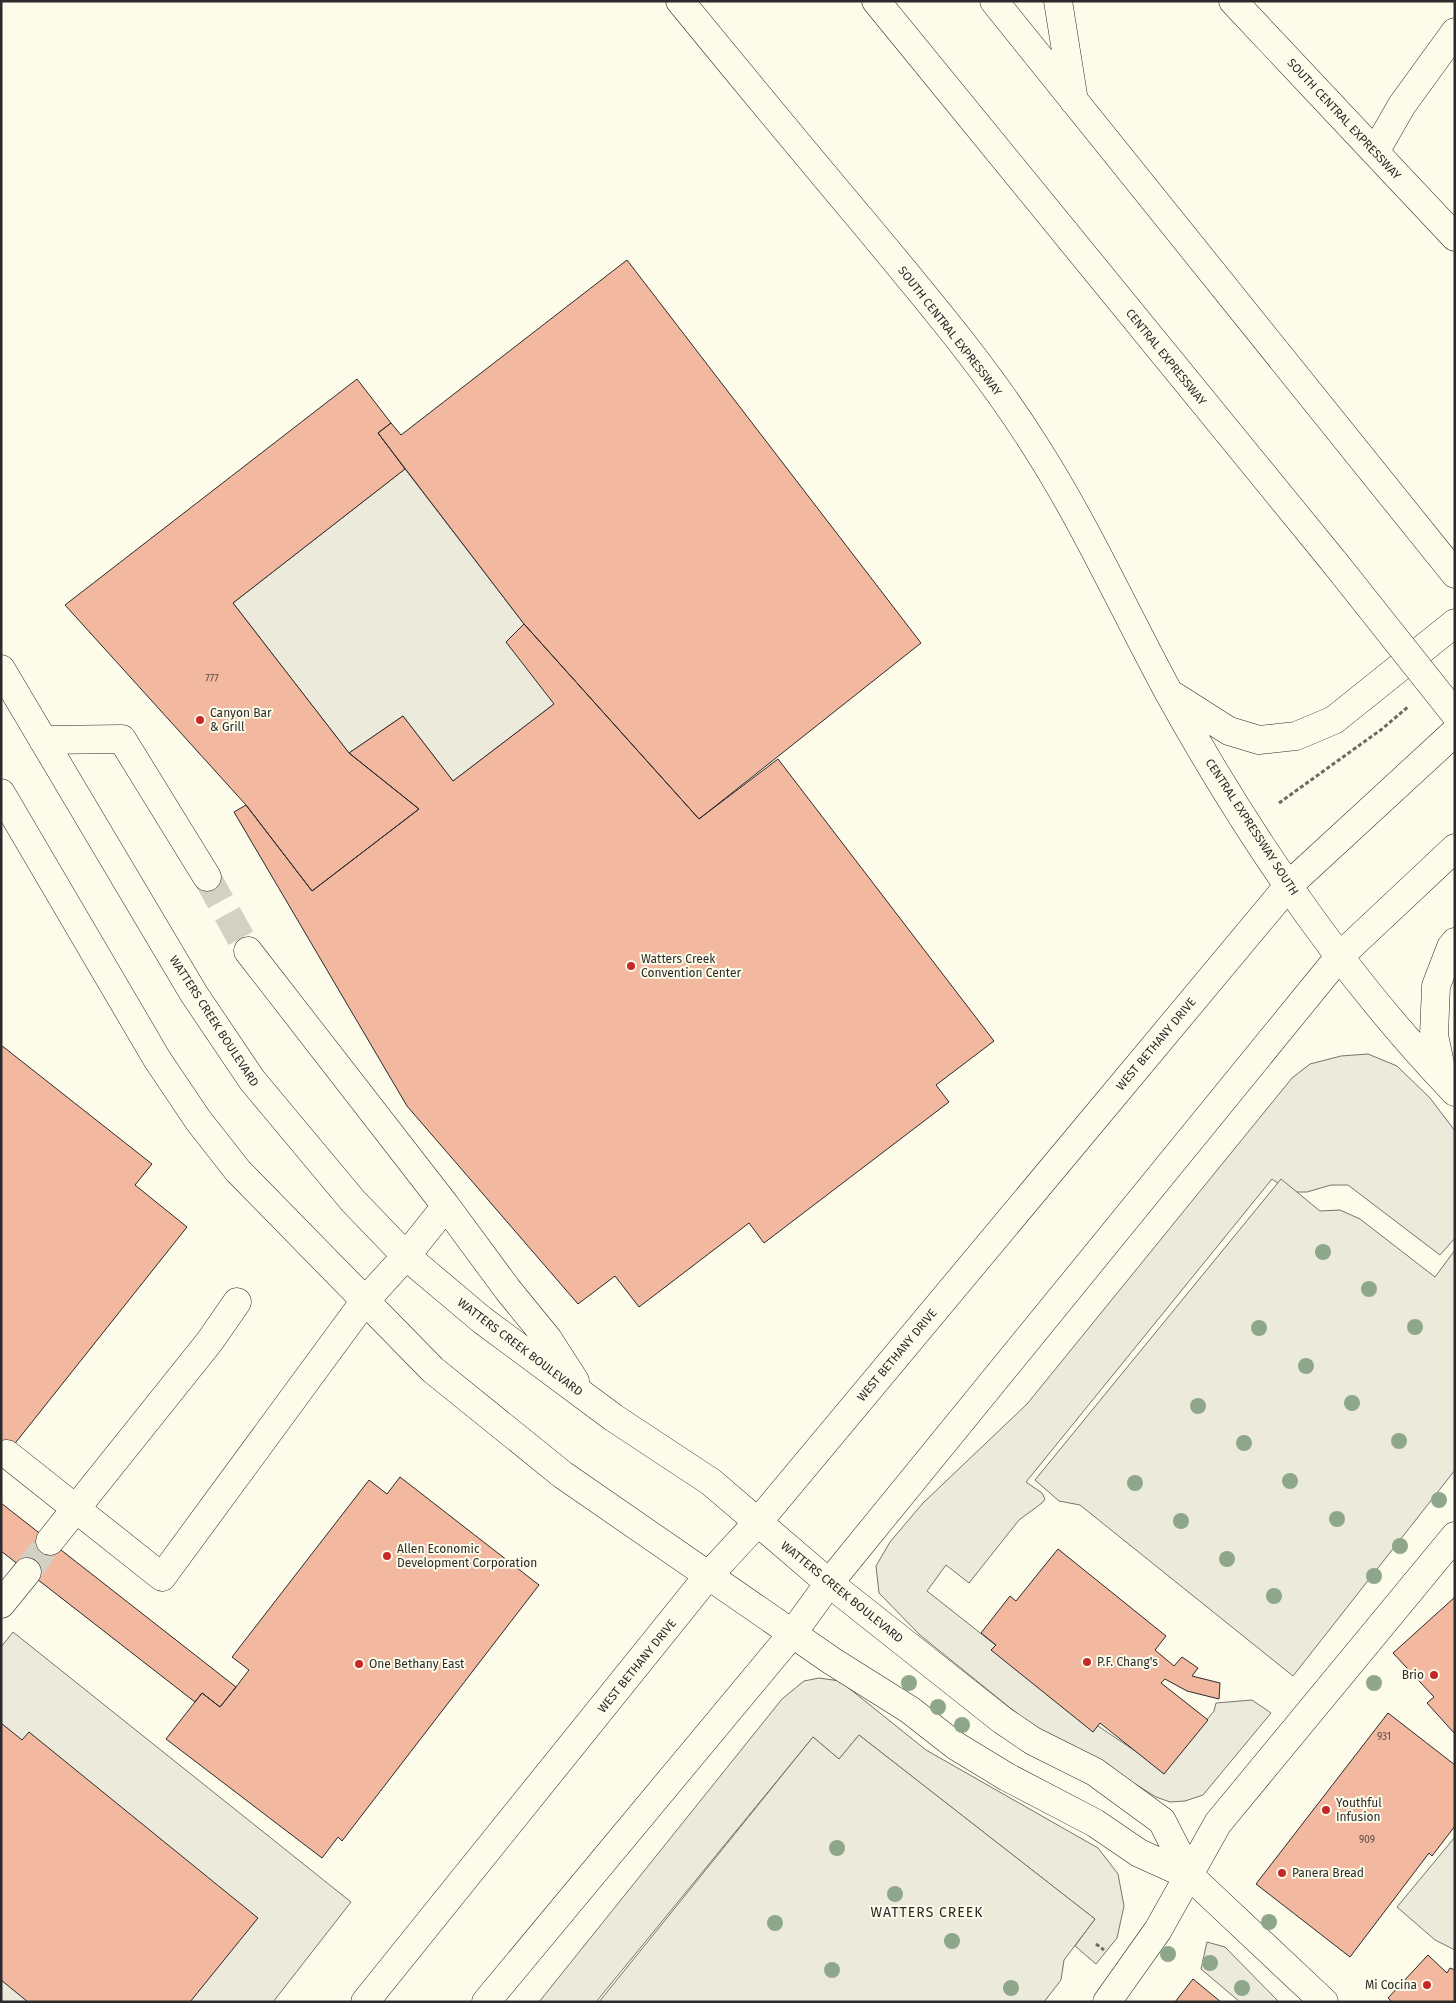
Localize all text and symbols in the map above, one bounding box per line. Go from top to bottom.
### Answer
street label: SOUTH CENTRAL EXPRESSWAY [1284,56,1404,183]
street label: SOUTH CENTRAL EXPRESSWAY [895,264,1005,399]
street label: CENTRAL EXPRESSWAY [1123,306,1209,408]
house number: 777 [205,673,219,685]
place label: Canyon Bar & Grill [210,706,272,734]
marker: Canyon Bar & Grill [194,714,206,726]
street label: CENTRAL EXPRESSWAY SOUTH [1202,756,1302,898]
place label: Watters Creek Convention Center [641,952,742,980]
street label: WATTERS CREEK BOULEVARD [166,953,262,1089]
marker: Watters Creek Convention Center [625,960,637,972]
street label: WEST BETHANY DRIVE [1113,995,1199,1093]
street label: WATTERS CREEK BOULEVARD [455,1295,586,1399]
street label: WEST BETHANY DRIVE [854,1306,940,1404]
street label: WATTERS CREEK BOULEVARD [778,1538,906,1646]
place label: Allen Economic Development Corporation [397,1542,537,1570]
marker: Allen Economic Development Corporation [381,1550,393,1562]
street label: WEST BETHANY DRIVE [595,1616,679,1716]
place label: P.F. Chang's [1097,1655,1158,1669]
marker: P.F. Chang's [1081,1656,1093,1668]
place label: One Bethany East [369,1657,465,1671]
marker: One Bethany East [353,1658,365,1670]
place label: Brio [1402,1668,1424,1682]
marker: Brio [1428,1669,1440,1681]
house number: 931 [1377,1731,1391,1743]
place label: Youthful Infusion [1336,1796,1382,1824]
marker: Youthful Infusion [1320,1804,1332,1816]
house number: 909 [1359,1834,1375,1846]
place label: Panera Bread [1292,1866,1364,1880]
marker: Panera Bread [1276,1867,1288,1879]
district label: WATTERS CREEK [870,1904,984,1921]
place label: Mi Cocina [1365,1978,1417,1992]
marker: Mi Cocina [1421,1979,1433,1991]

